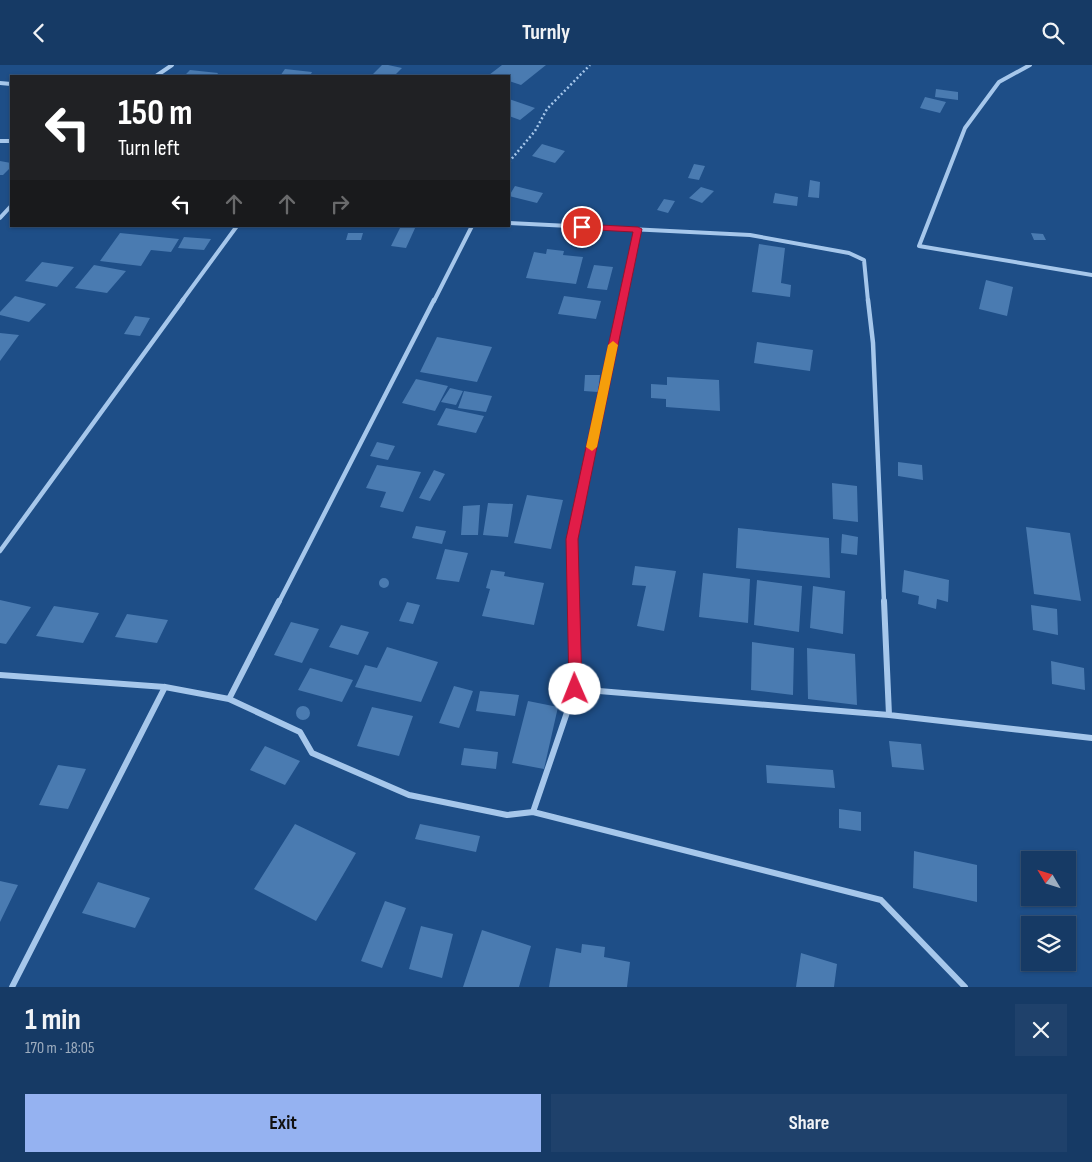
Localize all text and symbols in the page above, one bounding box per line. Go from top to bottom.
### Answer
icon: back [25,19,53,47]
text: Turnly [522,19,570,46]
icon: search [1039,19,1067,47]
text: 150 m [118,92,192,135]
icon: left [35,95,100,160]
text: Turn left [118,135,180,162]
icon: left [167,190,195,218]
icon: ahead [220,190,248,218]
icon: ahead [273,190,301,218]
icon: right [326,190,354,218]
pin [561,206,603,248]
icon: arrive [568,213,596,241]
position arrow [548,662,600,714]
north arrow [1021,851,1076,906]
map controls [1021,851,1076,971]
button: layers [1021,916,1076,971]
text: 1 min [25,1002,81,1038]
button: close [1015,1004,1067,1056]
text: 170 m · 18:05 [25,1039,94,1058]
button: Exit [25,1094,541,1152]
button: Share [551,1094,1067,1152]

